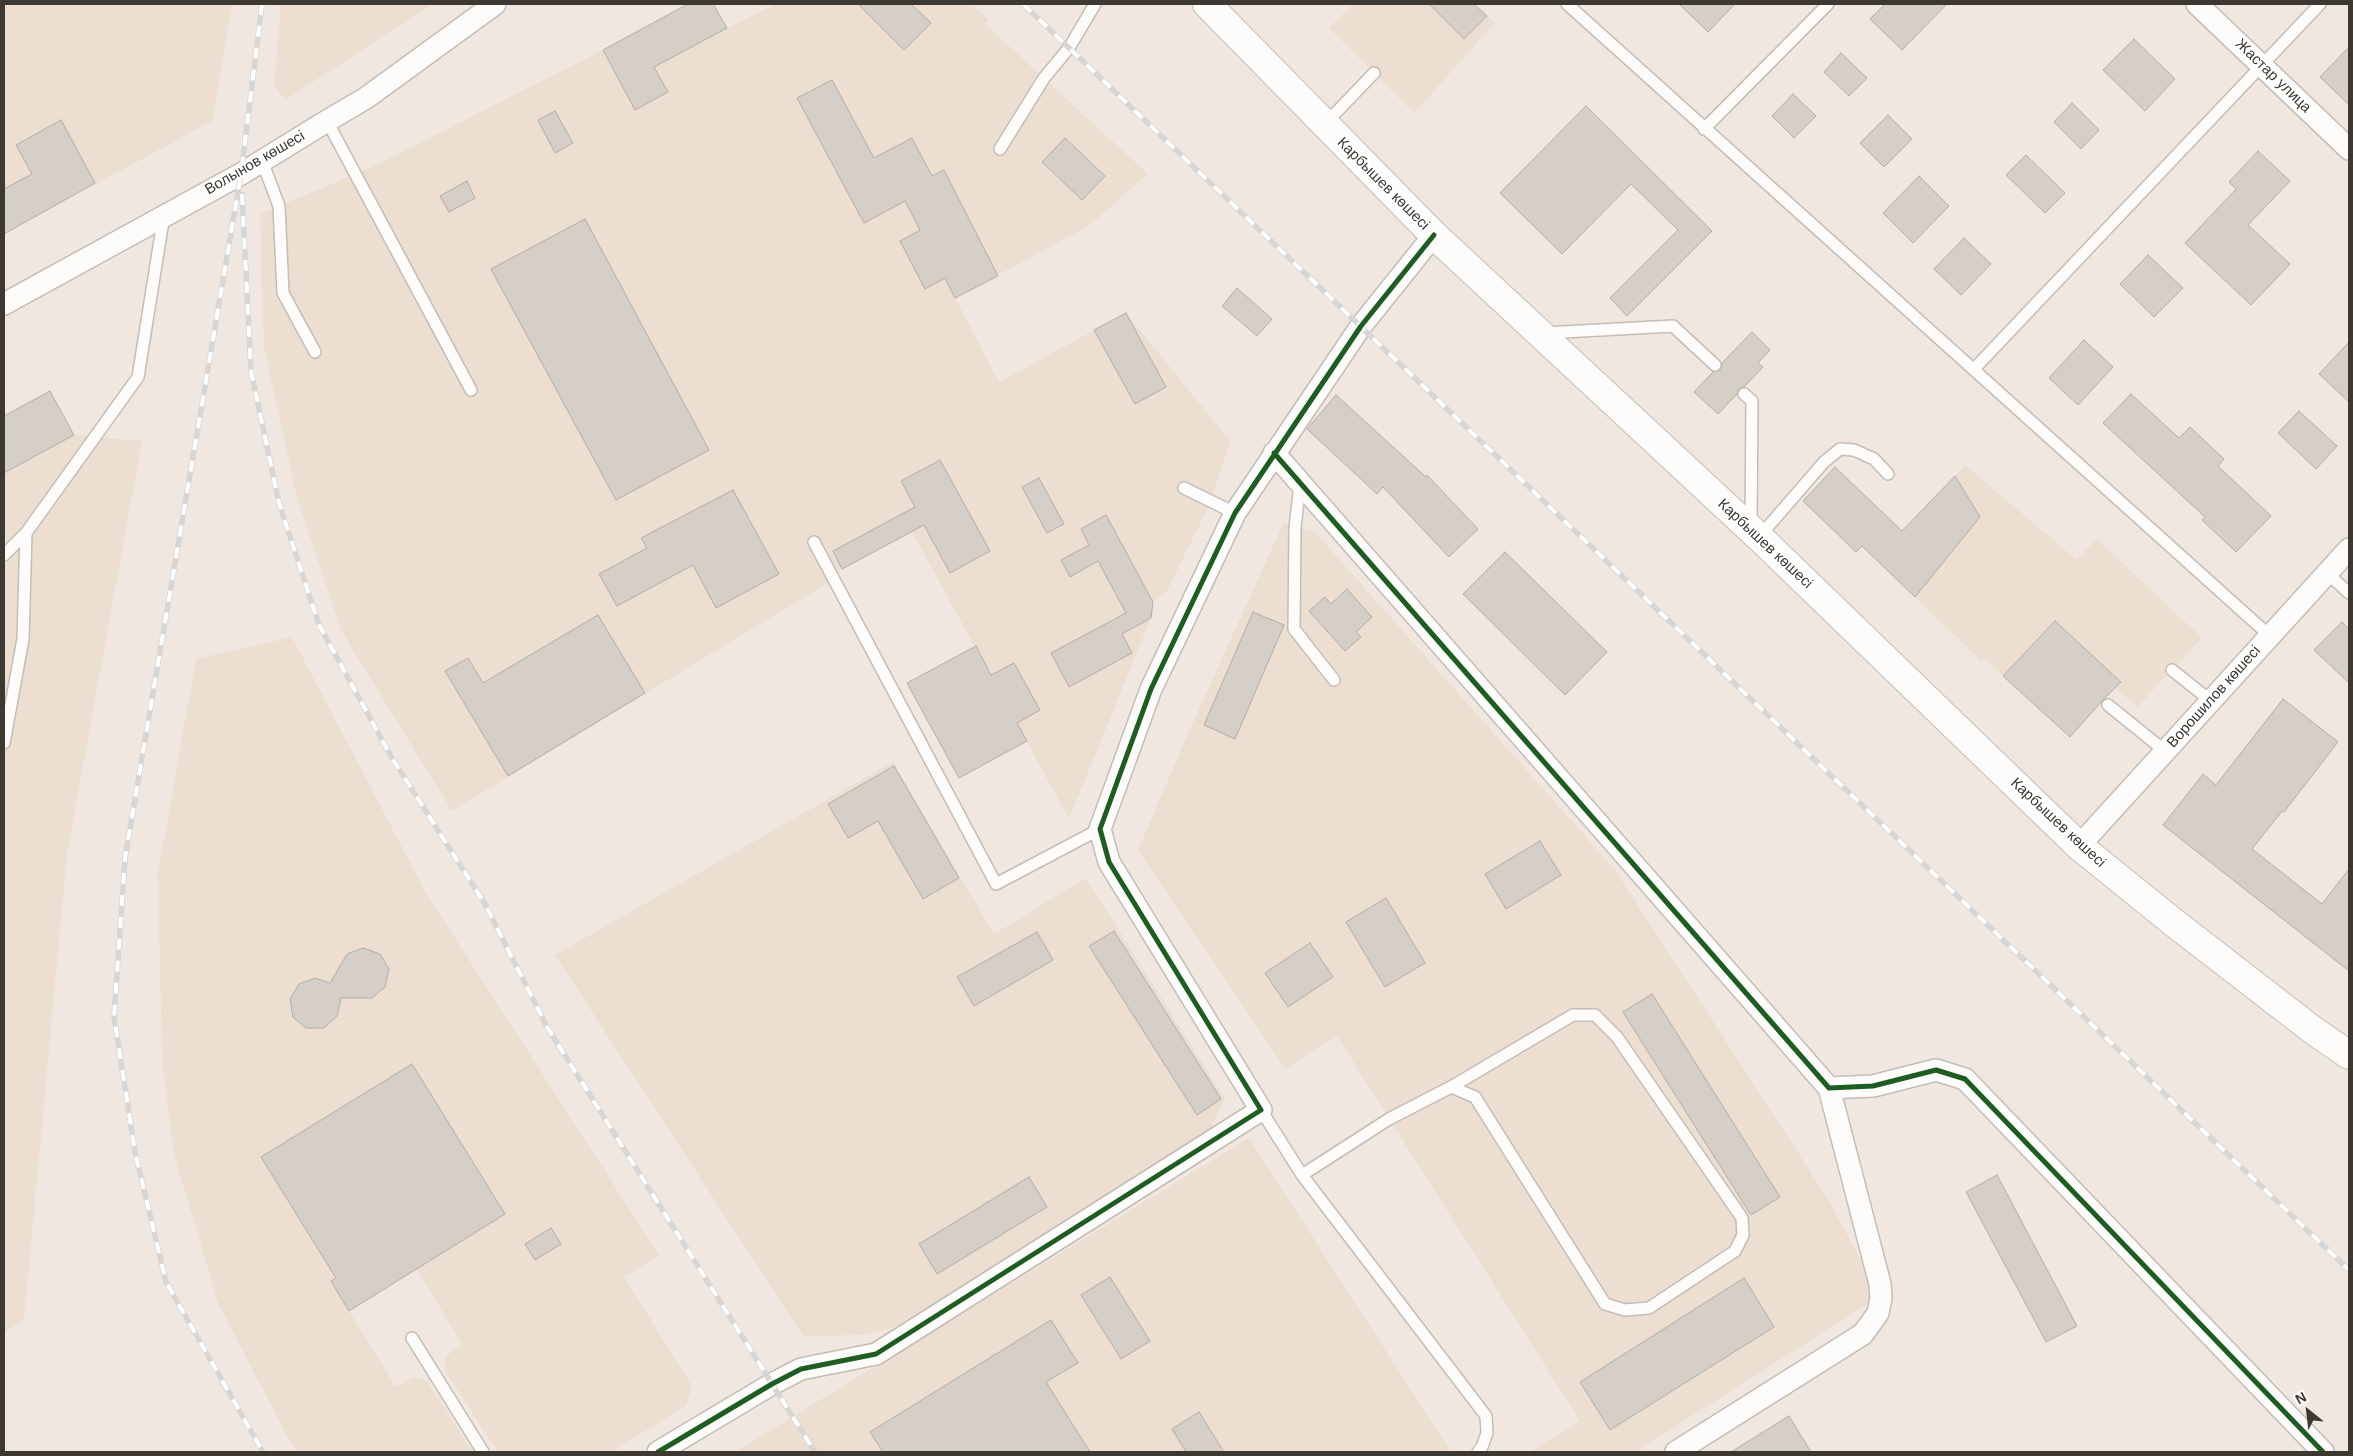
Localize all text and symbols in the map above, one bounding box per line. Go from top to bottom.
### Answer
street label: Жастар улица [2231,35,2315,117]
street label: Волынов көшесі [202,127,308,199]
street label: Карбышев көшесі [1333,134,1433,234]
street label: Карбышев көшесі [1714,495,1816,593]
street label: Ворошилов көшесі [2163,642,2265,752]
street label: Карбышев көшесі [2007,774,2109,872]
north arrow [2283,1386,2333,1436]
text: N [2292,1388,2309,1407]

